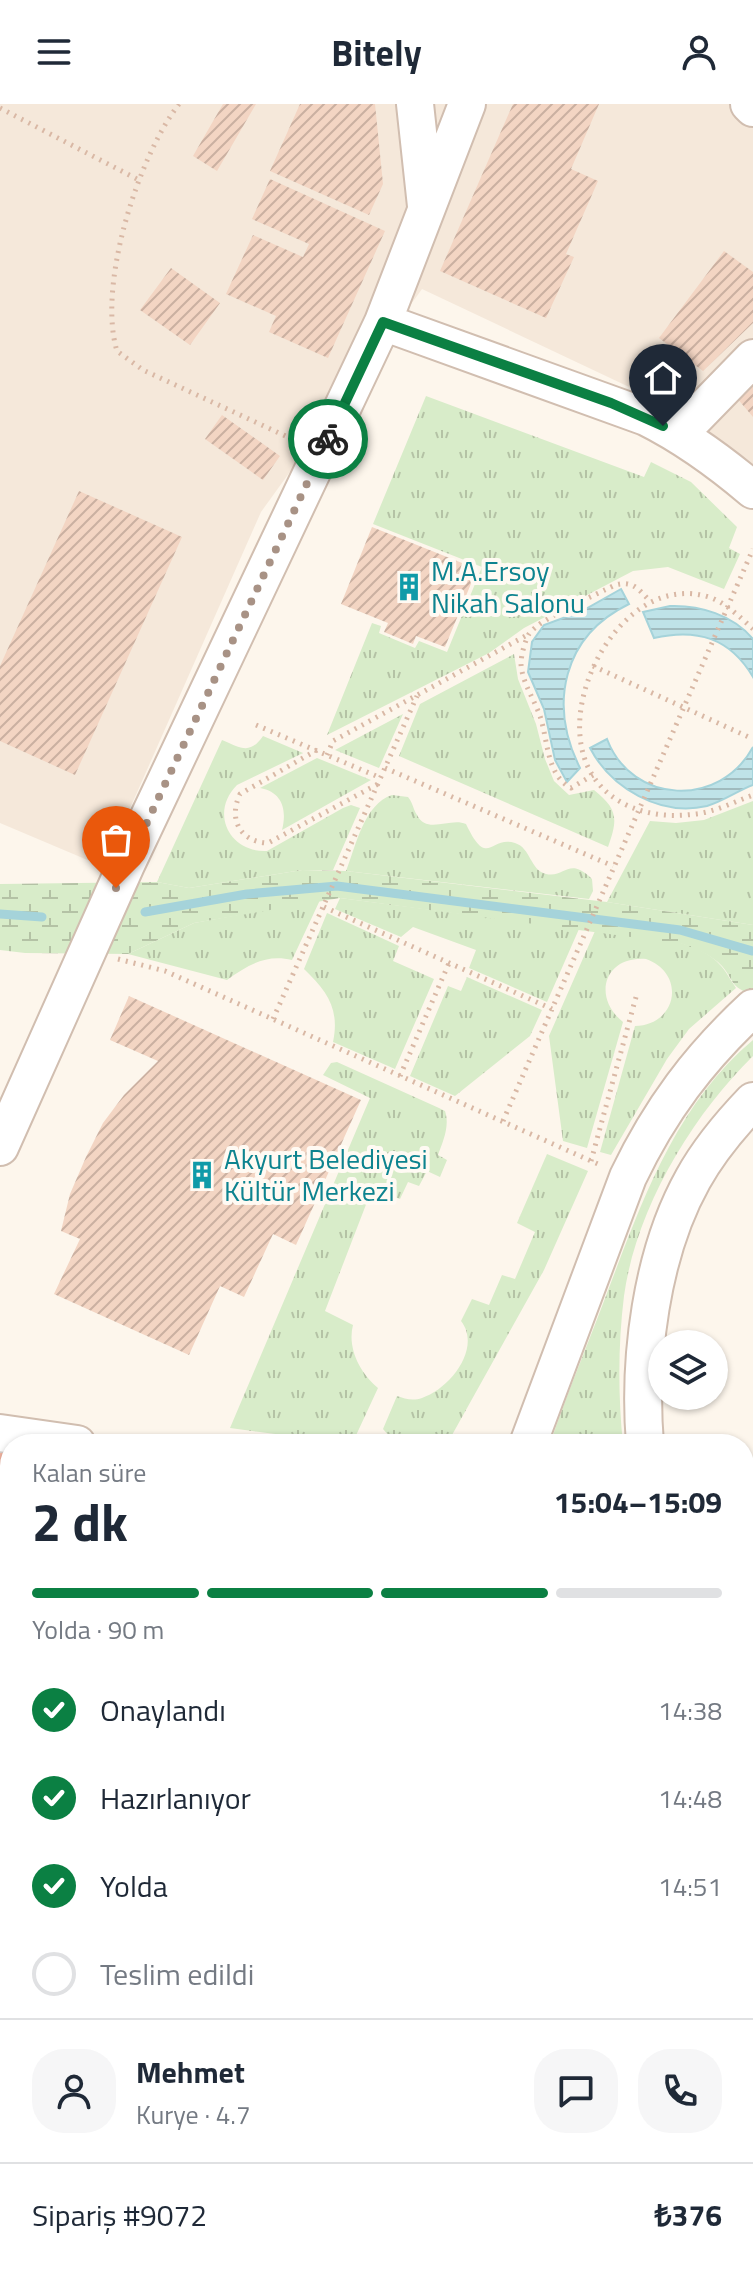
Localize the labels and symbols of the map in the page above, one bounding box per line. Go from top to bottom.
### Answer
pin [629,344,697,426]
courier [288,399,368,479]
place label: M.A.Ersoy Nikah Salonu [431,549,585,624]
building icon: M.A.Ersoy Nikah Salonu [394,572,424,602]
pin [82,806,150,888]
place label: Akyurt Belediyesi Kültür Merkezi [224,1137,428,1212]
building icon: Akyurt Belediyesi Kültür Merkezi [187,1160,217,1190]

